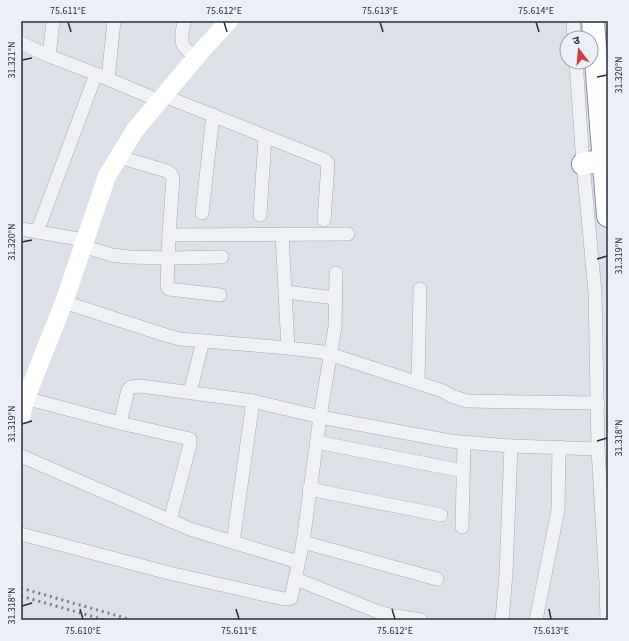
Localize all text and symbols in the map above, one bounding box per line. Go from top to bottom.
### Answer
text: 75.611°E [50,4,86,18]
text: 75.612°E [206,4,242,18]
text: 75.613°E [362,4,398,18]
text: 75.614°E [518,4,554,18]
north arrow [559,30,599,70]
text: उ [571,33,582,49]
text: 31.321°N [5,41,19,79]
text: 31.320°N [612,56,626,94]
text: 31.320°N [5,223,19,261]
text: 31.319°N [612,237,626,275]
text: 31.319°N [5,405,19,443]
text: 31.318°N [612,419,626,457]
text: 31.318°N [5,587,19,625]
text: 75.610°E [65,624,101,638]
text: 75.611°E [221,624,257,638]
text: 75.612°E [377,624,413,638]
text: 75.613°E [533,624,569,638]

